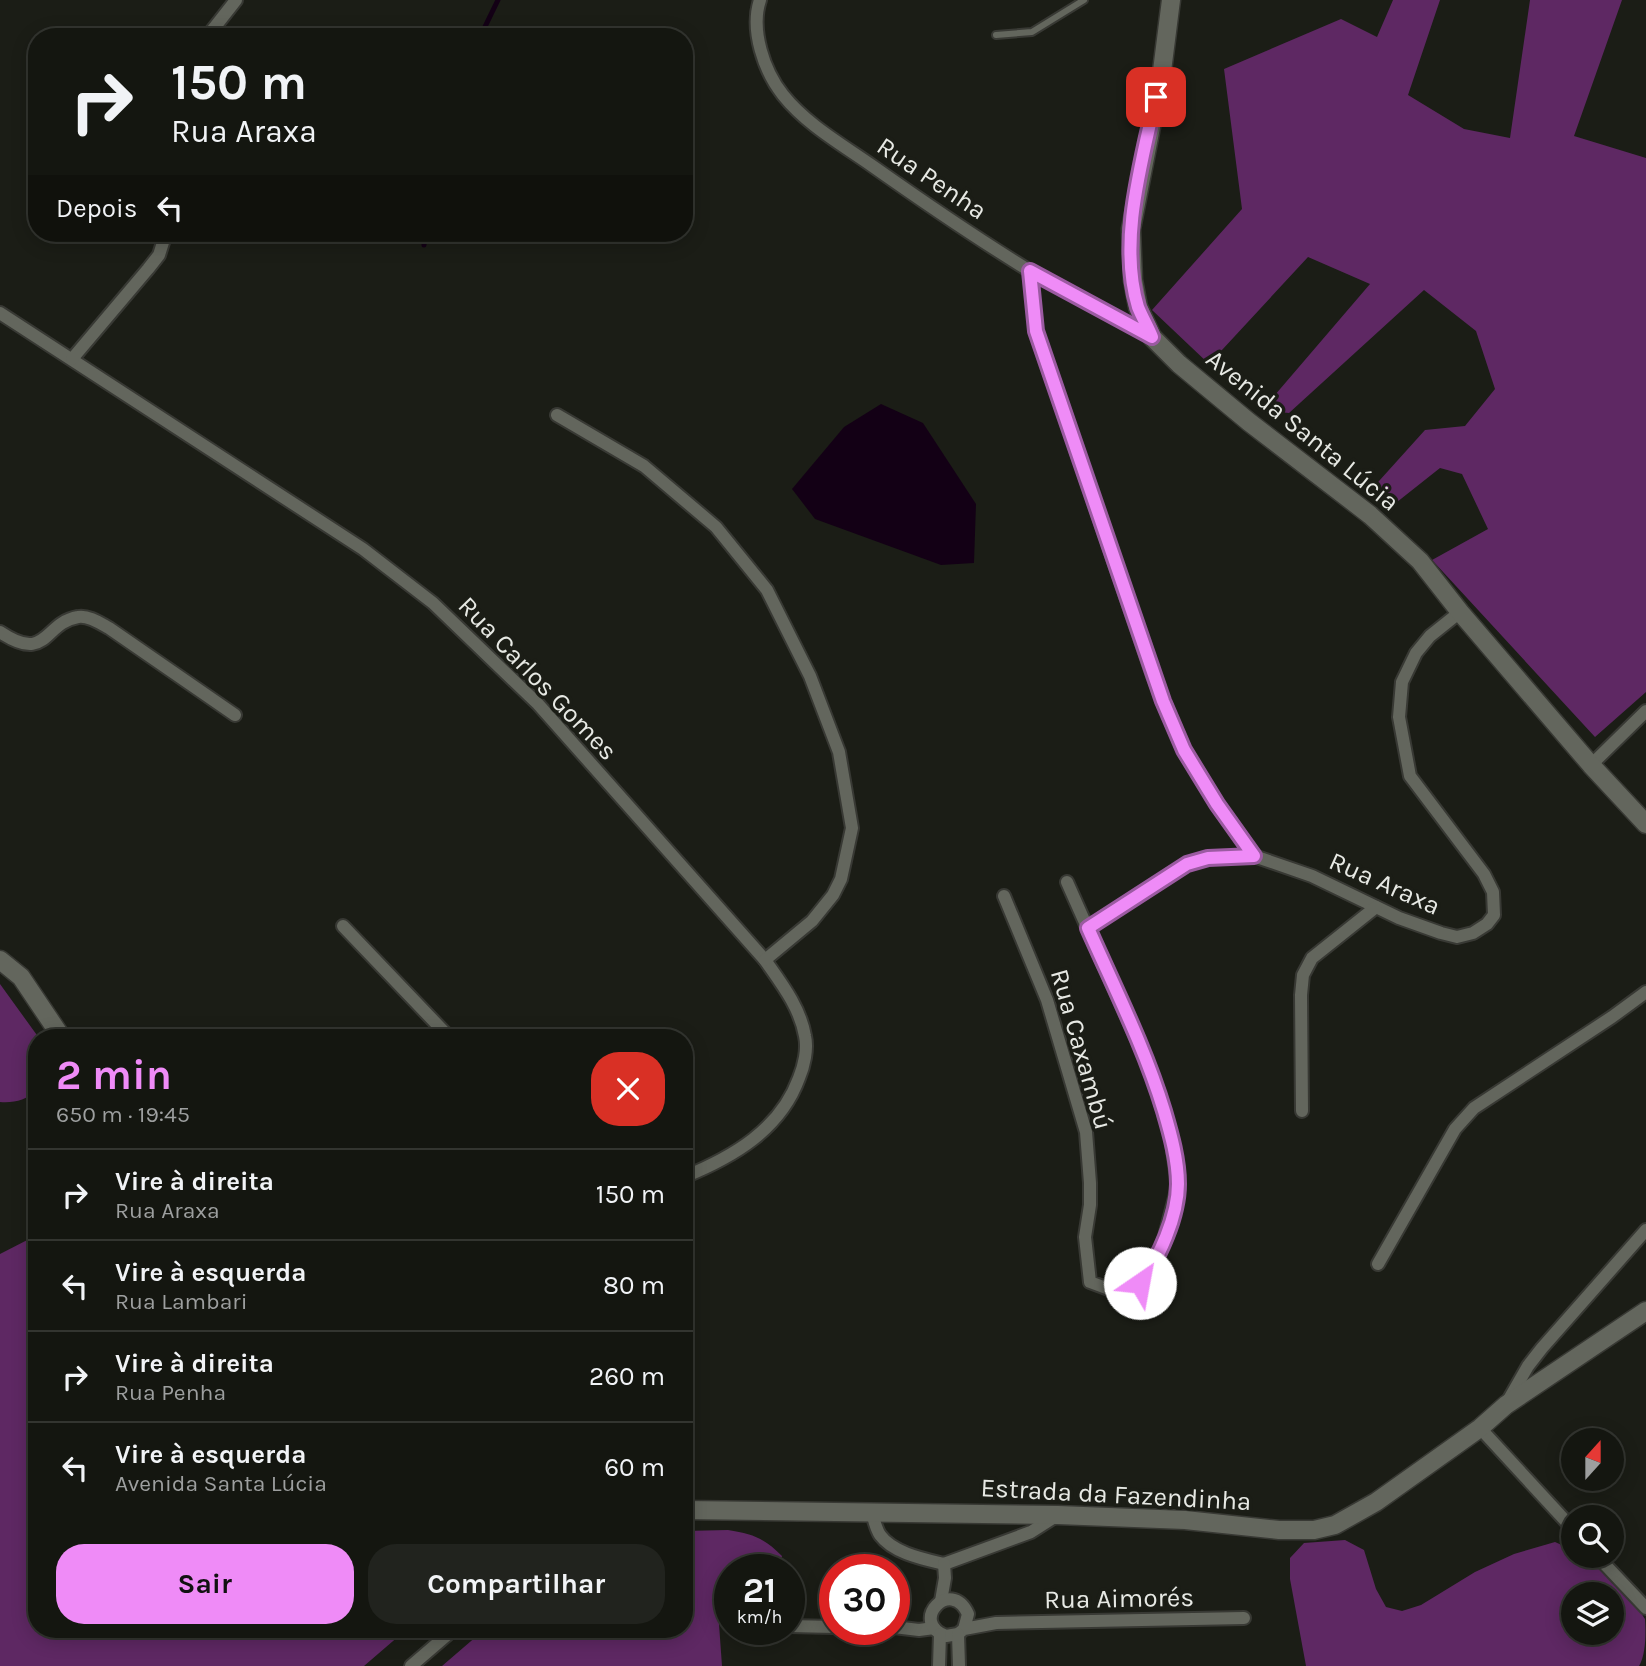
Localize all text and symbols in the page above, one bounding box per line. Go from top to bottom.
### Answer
text: 150 m [171,54,307,111]
icon: right [56,56,147,147]
pin [1126,67,1186,127]
icon: arrive [1137,78,1175,116]
text: Rua Araxa [171,113,317,150]
street label: Rua Penha [871,130,992,226]
icon: left [151,189,189,227]
text: Depois [56,193,137,224]
street label: Avenida Santa Lúcia [1200,343,1405,518]
street label: Rua Carlos Gomes [452,590,624,767]
street label: Rua Araxa [1324,845,1445,922]
street label: Rua Caxambú [1044,965,1119,1133]
text: 2 min [56,1050,172,1100]
button: close [591,1052,665,1126]
text: 650 m · 19:45 [56,1101,190,1128]
text: Vire à direita [115,1166,274,1197]
icon: right [56,1176,94,1214]
text: 150 m [596,1179,665,1210]
text: Rua Araxa [115,1197,220,1224]
position arrow [1103,1246,1177,1320]
text: Vire à esquerda [115,1257,306,1288]
icon: left [56,1267,94,1305]
text: 80 m [603,1270,665,1301]
text: Rua Lambari [115,1288,248,1315]
text: Vire à direita [115,1348,274,1379]
icon: right [56,1358,94,1396]
text: 260 m [589,1361,665,1392]
text: Rua Penha [115,1379,226,1406]
north arrow [1561,1428,1624,1491]
map controls [1561,1428,1624,1645]
text: Vire à esquerda [115,1439,306,1470]
icon: left [56,1449,94,1487]
text: 60 m [604,1452,665,1483]
text: Avenida Santa Lúcia [115,1470,327,1497]
street label: Estrada da Fazendinha [980,1472,1252,1517]
button: search [1561,1505,1624,1568]
button: Sair [56,1544,354,1624]
button: Compartilhar [368,1544,665,1624]
speed limit sign: 30 [819,1554,910,1645]
text: 21 [743,1570,776,1611]
street label: Rua Aimorés [1044,1582,1194,1615]
button: layers [1561,1582,1624,1645]
text: km/h [737,1606,782,1628]

